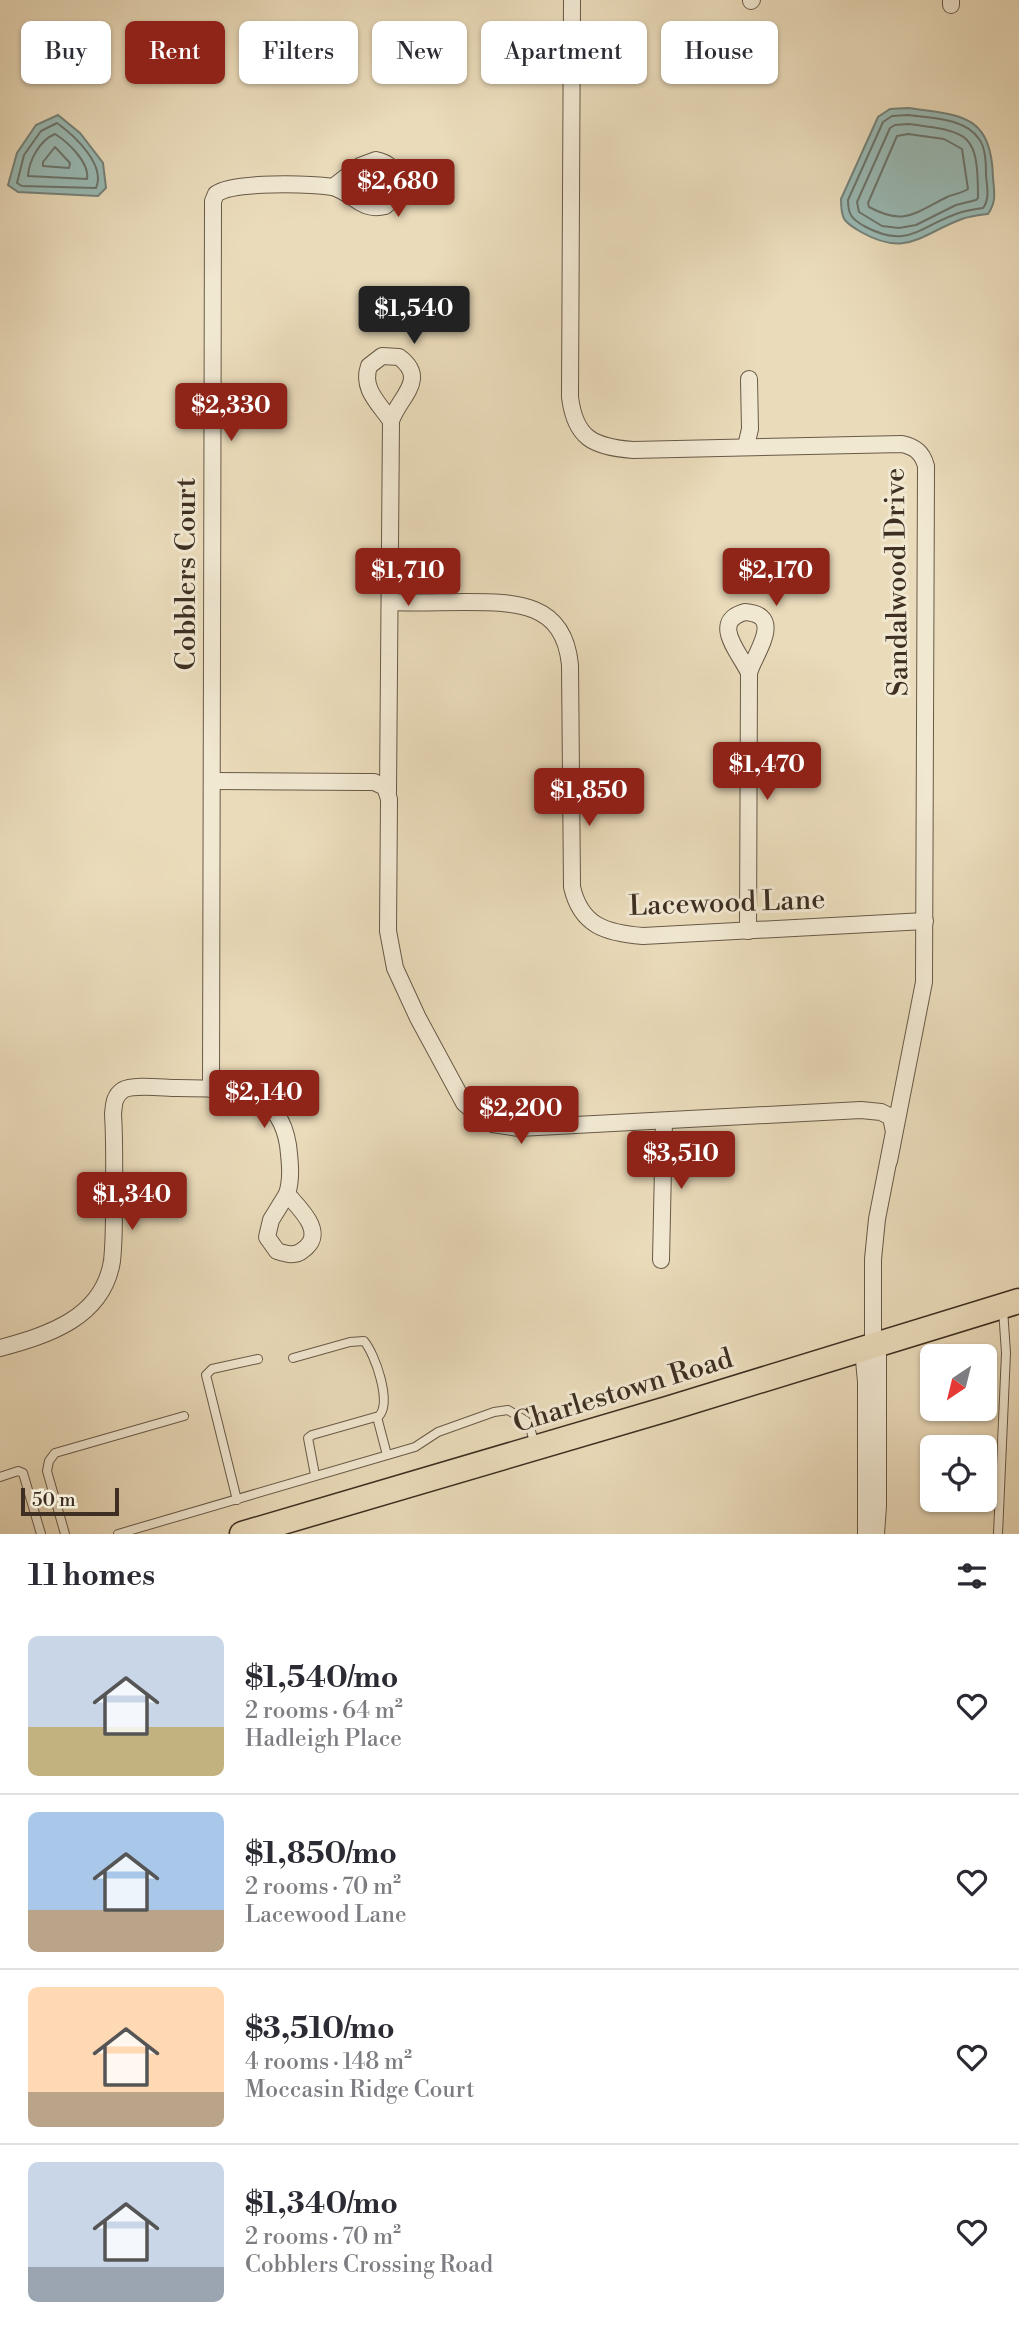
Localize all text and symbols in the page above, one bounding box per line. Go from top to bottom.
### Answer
chip: Buy [21,21,111,84]
chip: Rent [125,21,225,84]
chip: Filters [239,21,358,84]
chip: New [372,21,467,84]
chip: Apartment [481,21,647,84]
chip: House [661,21,778,84]
pin: $2,680 [341,160,455,219]
text: $2,680 [358,168,438,196]
pin: $1,540 [357,286,471,346]
text: $1,540 [375,295,453,323]
pin: $2,330 [174,384,288,443]
text: $2,330 [191,392,271,420]
street label: Sandalwood Drive [878,467,916,697]
street label: Cobblers Court [169,477,204,671]
pin: $1,710 [351,548,465,608]
pin: $2,170 [719,548,833,608]
text: $1,710 [371,557,445,585]
text: $2,170 [739,557,813,585]
pin: $1,470 [710,742,824,802]
text: $1,470 [729,751,805,779]
pin: $1,850 [532,768,646,828]
text: $1,850 [550,777,628,805]
street label: Lacewood Lane [628,882,826,924]
pin: $2,140 [207,1070,321,1130]
text: $2,140 [225,1079,303,1107]
pin: $2,200 [464,1086,578,1146]
text: $2,200 [480,1095,562,1123]
pin: $3,510 [624,1132,738,1191]
text: $3,510 [643,1140,719,1168]
pin: $1,340 [75,1172,189,1232]
text: $1,340 [93,1181,171,1209]
street label: Charlestown Road [509,1341,737,1441]
north arrow [920,1344,998,1421]
map controls [920,1344,997,1512]
button: locate [920,1435,997,1512]
scale bar [21,1485,119,1517]
text: 50 m [32,1488,76,1512]
text: 11 homes [28,1557,155,1595]
icon: filters [953,1557,991,1595]
text: $1,540/mo [245,1659,398,1697]
icon: home [84,1664,168,1748]
icon: heart [953,1687,991,1725]
text: 2 rooms · 64 m² [245,1697,403,1725]
text: Hadleigh Place [245,1725,402,1753]
text: $1,850/mo [245,1835,397,1873]
icon: home [84,1840,168,1924]
icon: heart [953,1863,991,1901]
text: 2 rooms · 70 m² [245,1873,401,1901]
text: Lacewood Lane [245,1901,407,1929]
text: $3,510/mo [245,2010,395,2048]
icon: home [84,2015,168,2099]
icon: heart [953,2038,991,2076]
text: 4 rooms · 148 m² [245,2048,412,2076]
text: Moccasin Ridge Court [245,2076,474,2104]
text: $1,340/mo [245,2185,398,2223]
icon: home [84,2190,168,2274]
icon: heart [953,2213,991,2251]
text: 2 rooms · 70 m² [245,2223,401,2251]
text: Cobblers Crossing Road [245,2251,493,2279]

